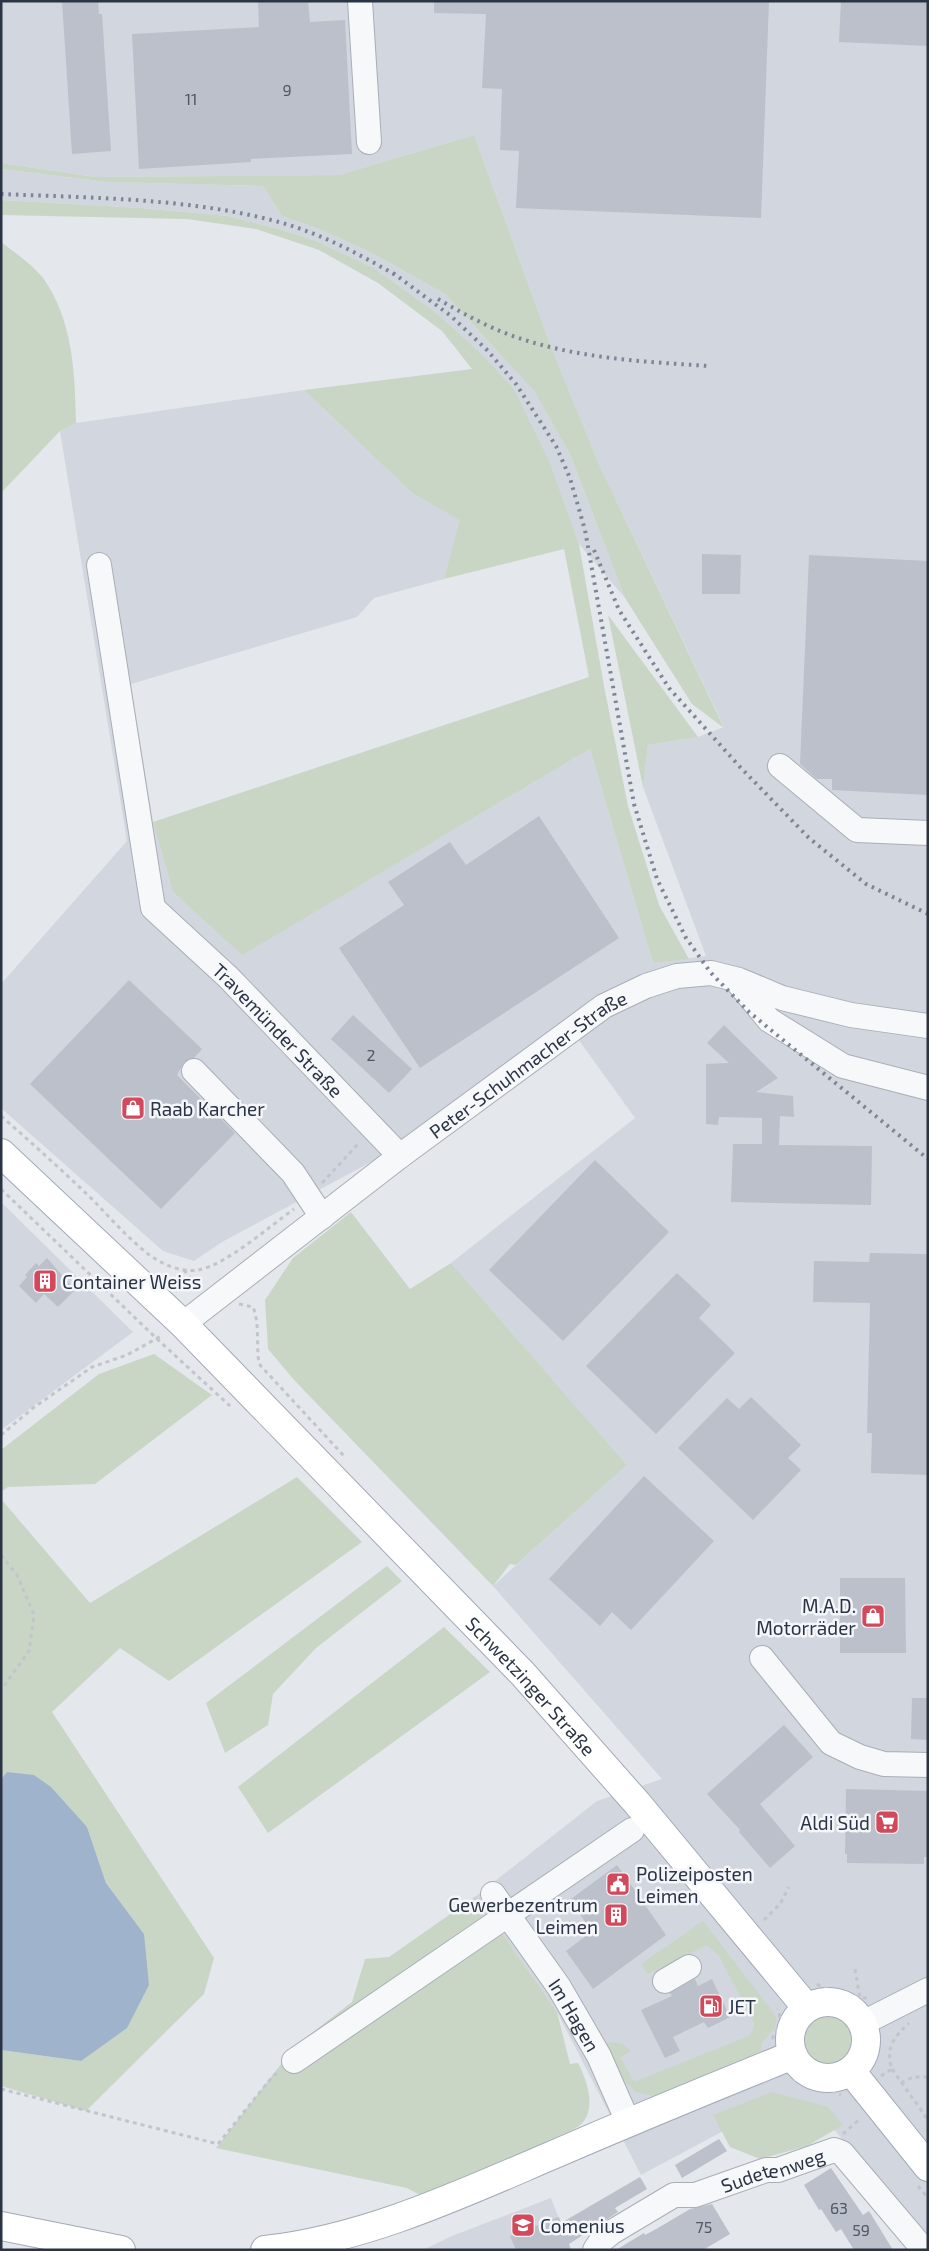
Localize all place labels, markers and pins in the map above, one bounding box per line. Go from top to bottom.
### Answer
shop icon: Raab Karcher [120,1095,146,1121]
place label: Raab Karcher [150,1097,265,1120]
building icon: Container Weiss [32,1268,58,1294]
place label: Container Weiss [62,1270,201,1293]
place label: M.A.D. Motorräder [756,1594,856,1639]
shop icon: M.A.D. Motorräder [860,1603,886,1629]
supermarket icon: Aldi Süd [874,1809,900,1835]
place label: Aldi Süd [800,1811,870,1834]
place label: Polizeiposten Leimen [636,1862,753,1907]
public building icon: Polizeiposten Leimen [605,1871,631,1897]
place label: Gewerbezentrum Leimen [448,1893,598,1938]
building icon: Gewerbezentrum Leimen [603,1902,629,1928]
fuel station icon: JET [698,1993,724,2019]
place label: JET [728,1995,756,2018]
school or university icon: Comenius [510,2212,536,2238]
place label: Comenius [540,2214,625,2237]

